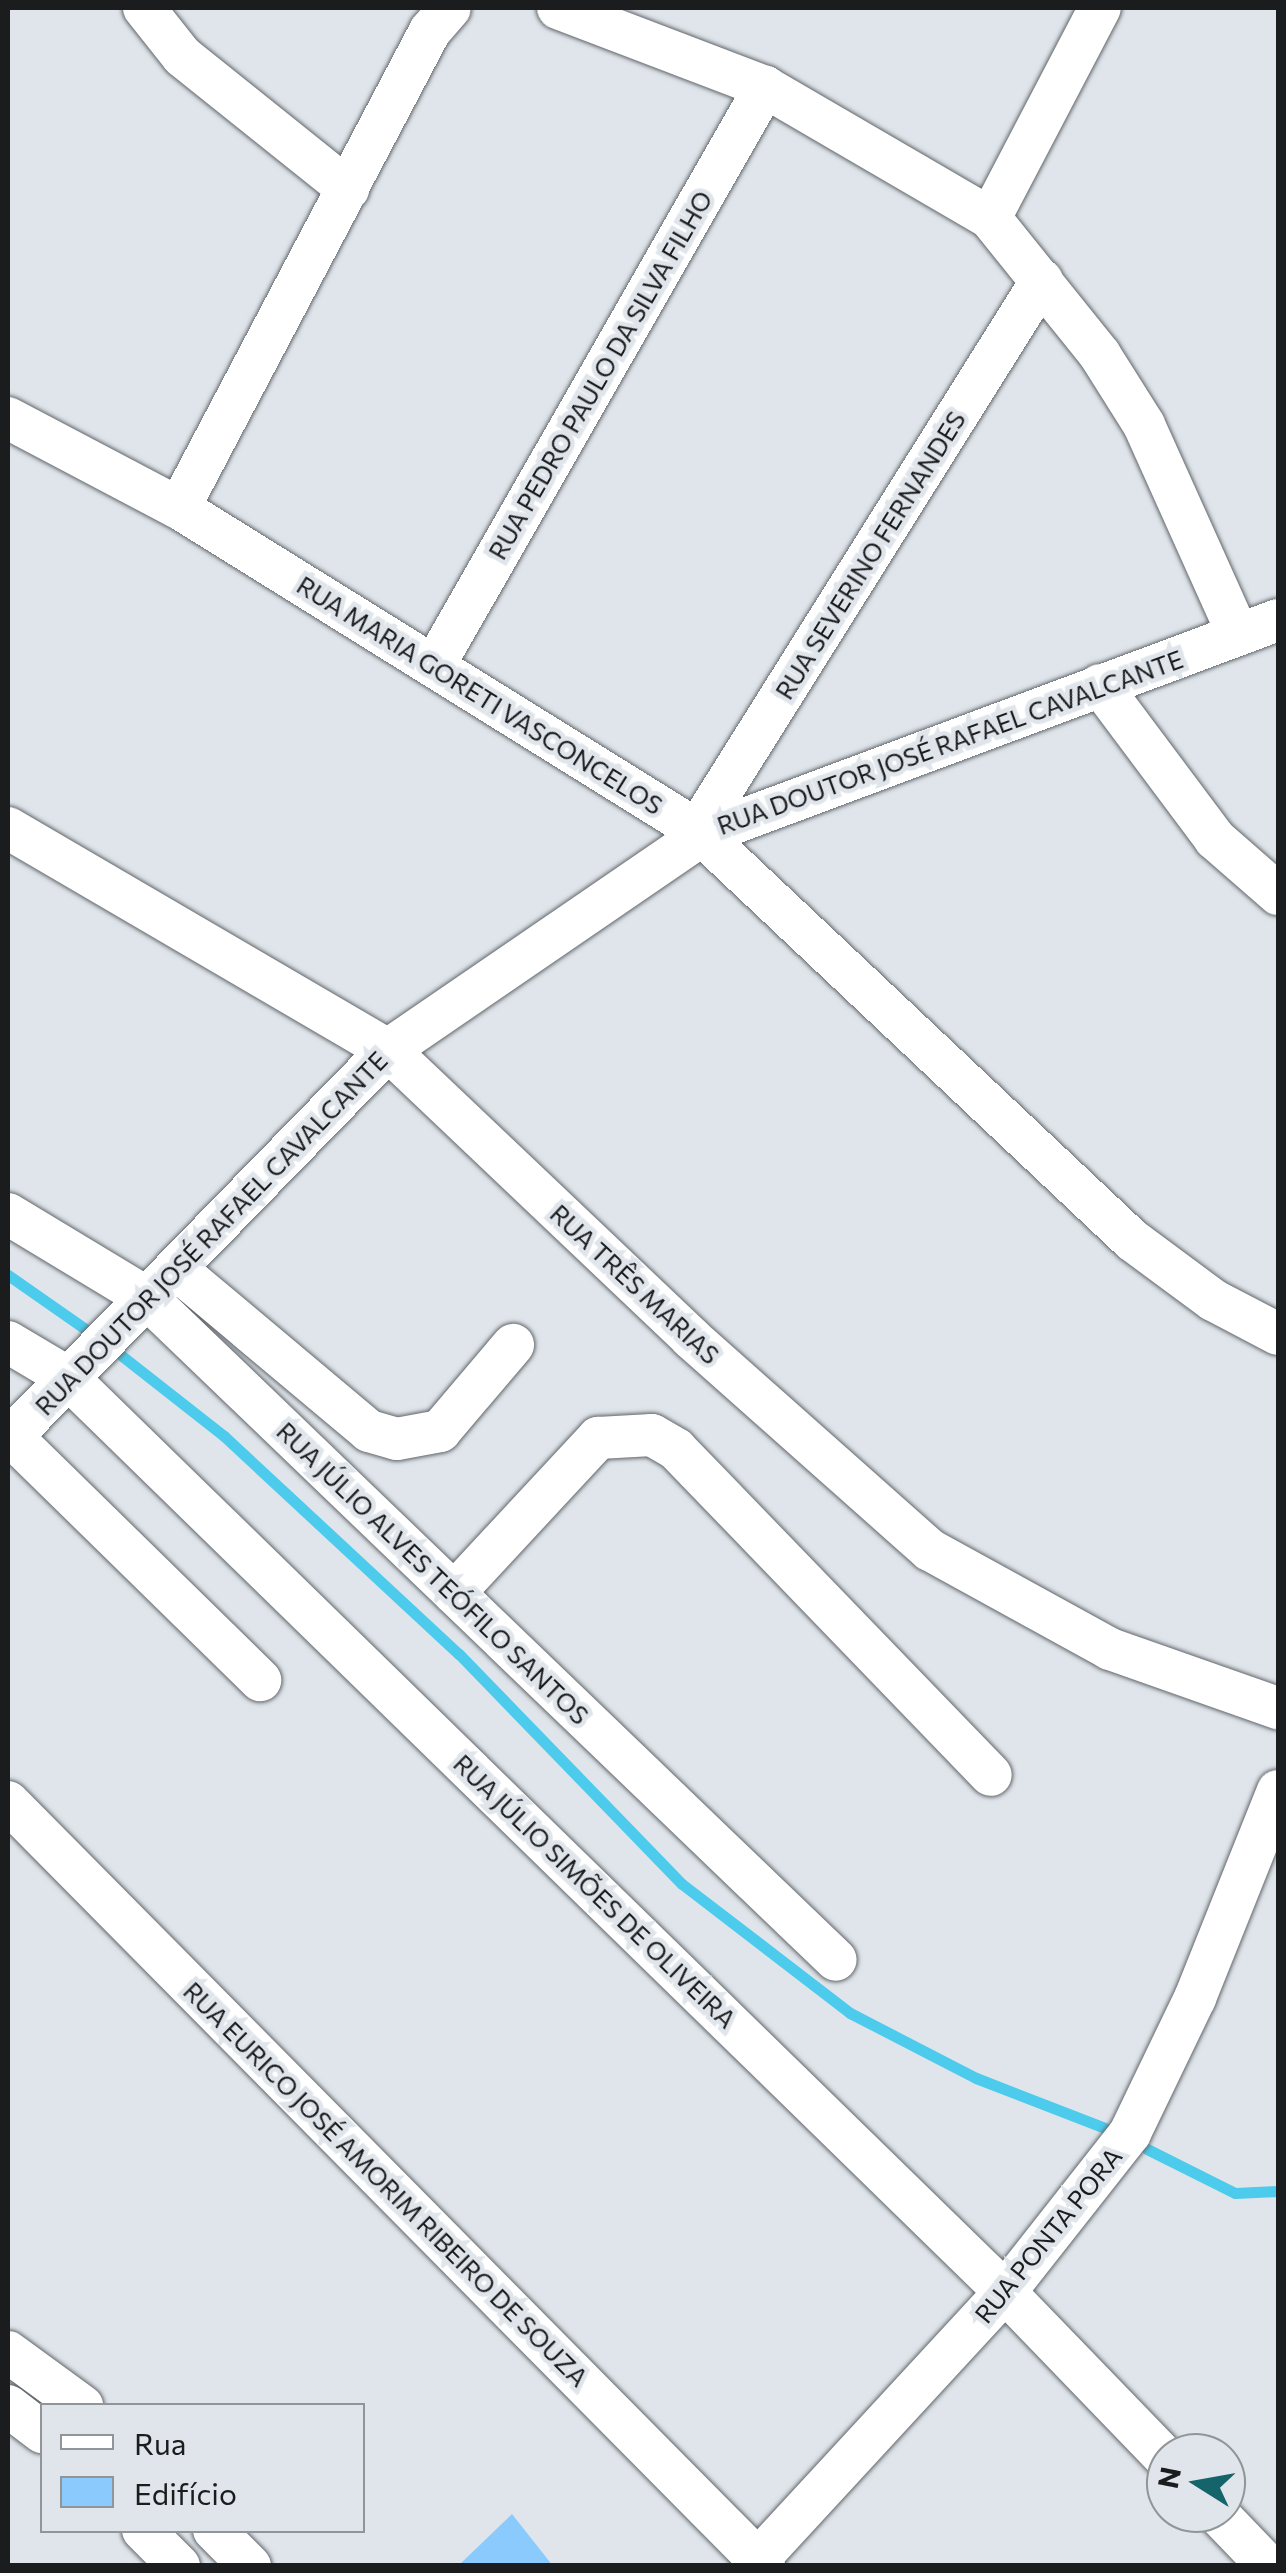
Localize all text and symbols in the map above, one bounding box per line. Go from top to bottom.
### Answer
street label: RUA PEDRO PAULO DA SILVA FILHO [482,185,718,565]
street label: RUA SEVERINO FERNANDES [769,405,971,705]
street label: RUA MARIA GORETI VASCONCELOS [292,570,668,820]
street label: RUA DOUTOR JOSÉ RAFAEL CAVALCANTE [713,643,1187,841]
street label: RUA DOUTOR JOSÉ RAFAEL CAVALCANTE [29,1045,393,1421]
street label: RUA TRÊS MARIAS [544,1198,726,1370]
street label: RUA JÚLIO ALVES TEÓFILO SANTOS [271,1416,595,1730]
street label: RUA JÚLIO SIMÕES DE OLIVEIRA [448,1748,742,2034]
street label: RUA EURICO JOSÉ AMORIM RIBEIRO DE SOUZA [178,1976,594,2392]
street label: RUA PONTA PORA [968,2141,1128,2329]
legend [40,2403,365,2533]
text: Rua [134,2424,186,2461]
north arrow [1146,2433,1246,2533]
text: N [1150,2464,1187,2491]
text: Edifício [134,2474,237,2511]

